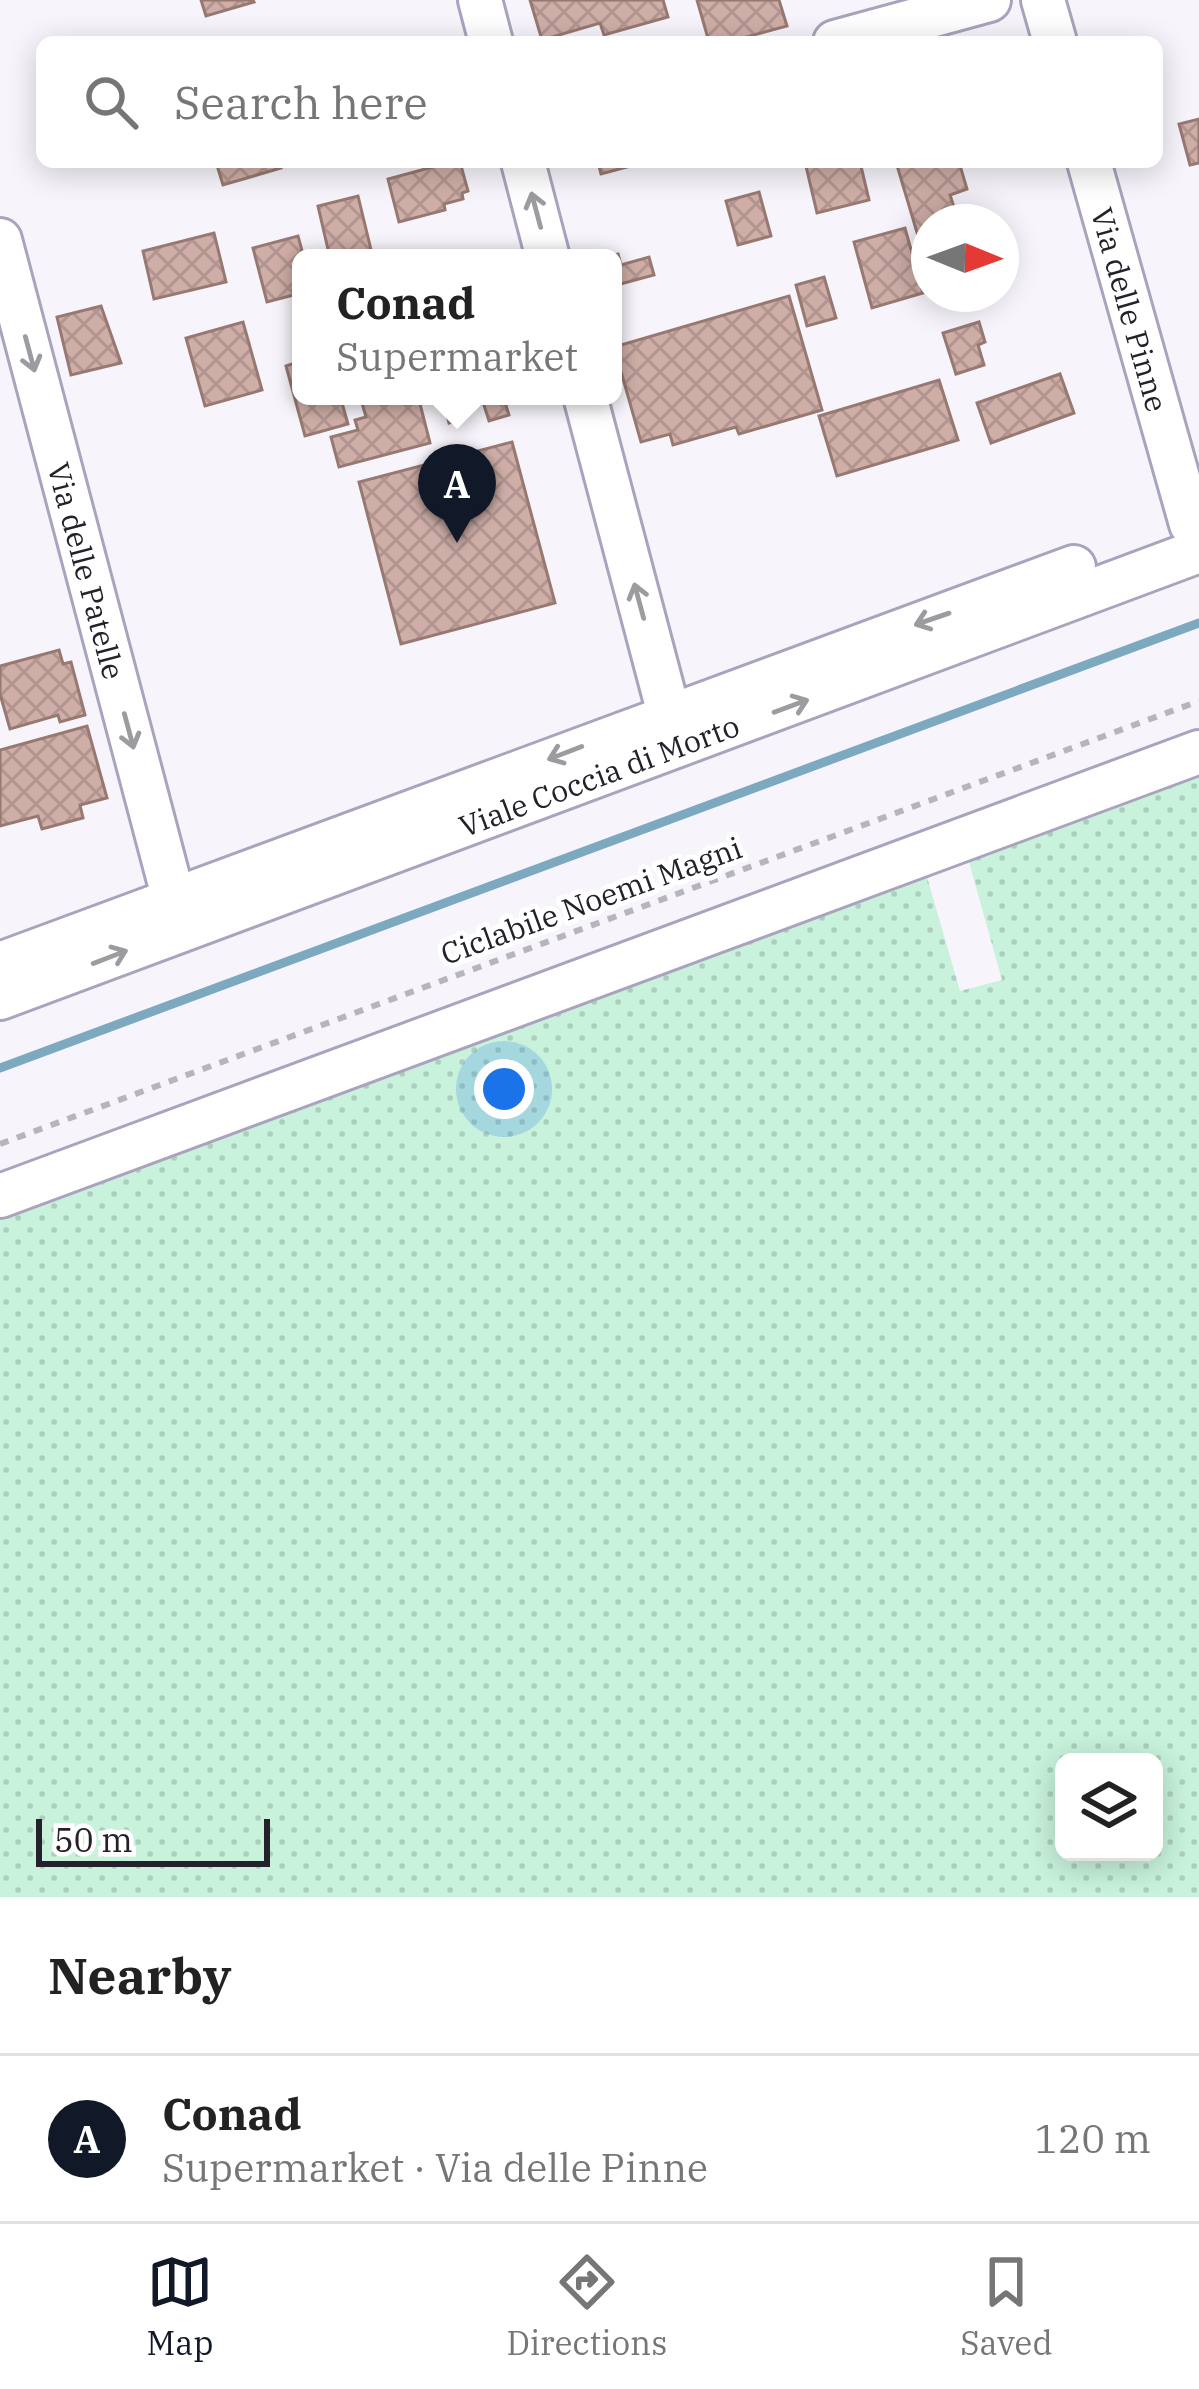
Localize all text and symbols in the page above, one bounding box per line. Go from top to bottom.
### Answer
search box [36,36,1163,168]
icon: search [78,69,144,135]
text: Search here [174,73,428,131]
one-way arrow [523,192,545,230]
street label: Via delle Pinne [1083,203,1178,416]
north arrow [911,204,1019,312]
popup [292,249,622,405]
text: Conad [336,273,476,331]
text: Supermarket [336,331,578,382]
one-way arrow [20,334,42,372]
pin: A [418,444,496,543]
street label: Via delle Patelle [40,458,134,683]
one-way arrow [627,582,649,620]
one-way arrow [914,610,951,631]
one-way arrow [771,693,808,715]
street label: Viale Coccia di Morto [453,705,744,845]
one-way arrow [120,711,142,749]
one-way arrow [548,744,585,765]
street label: Ciclabile Noemi Magni [435,827,747,973]
one-way arrow [90,944,127,966]
your location [474,1059,534,1119]
map controls [1055,1753,1163,1861]
button: layers [1055,1753,1163,1861]
scale bar [36,1813,270,1866]
text: 50 m [54,1818,133,1861]
text: Nearby [48,1942,232,2008]
text: Conad [162,2084,302,2142]
text: A [73,2113,101,2164]
text: 120 m [1035,2113,1151,2164]
text: Supermarket · Via delle Pinne [162,2142,708,2193]
tab: Map [146,2249,213,2364]
tab: Directions [506,2249,667,2364]
tab: Saved [960,2249,1053,2364]

